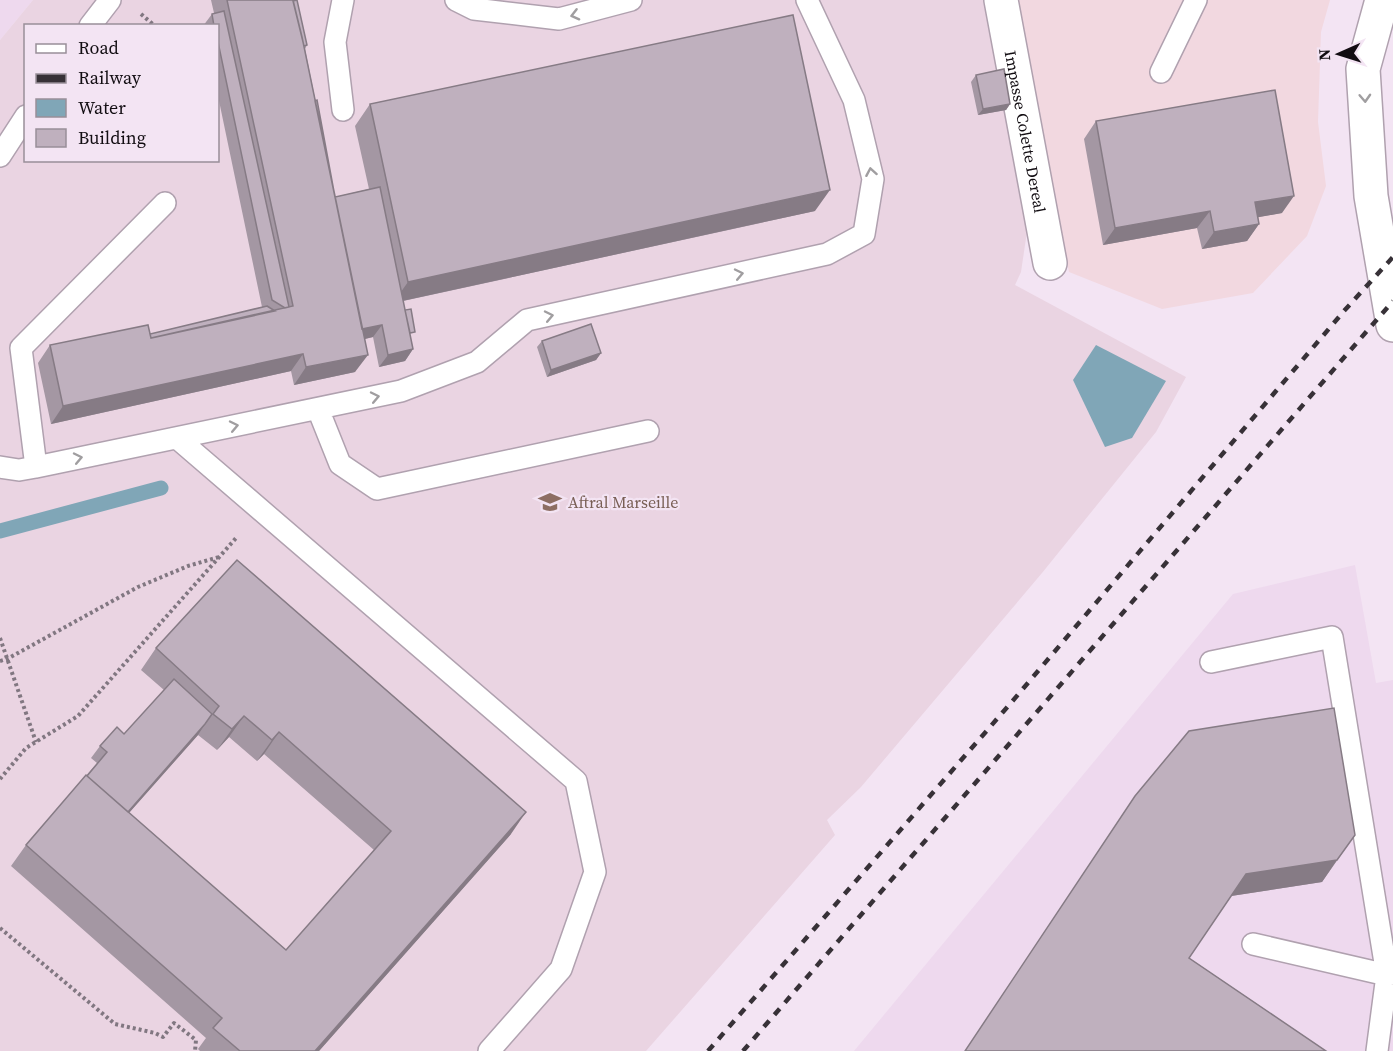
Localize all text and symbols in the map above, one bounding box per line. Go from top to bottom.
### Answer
one-way arrow [570,7,580,20]
legend [24,24,219,162]
north arrow [1309,24,1369,84]
text: Road [78,35,119,60]
text: N [1313,48,1335,61]
street label: Impasse Colette Dereal [1000,49,1051,215]
text: Railway [78,65,142,90]
one-way arrow [1359,94,1372,103]
text: Water [78,95,126,120]
text: Building [78,125,146,150]
one-way arrow [865,167,878,177]
one-way arrow [734,268,744,281]
one-way arrow [544,310,554,323]
one-way arrow [370,391,380,404]
one-way arrow [229,420,239,433]
one-way arrow [73,452,83,465]
school or university icon: Aftral Marseille [537,489,563,515]
place label: Aftral Marseille [568,491,679,513]

